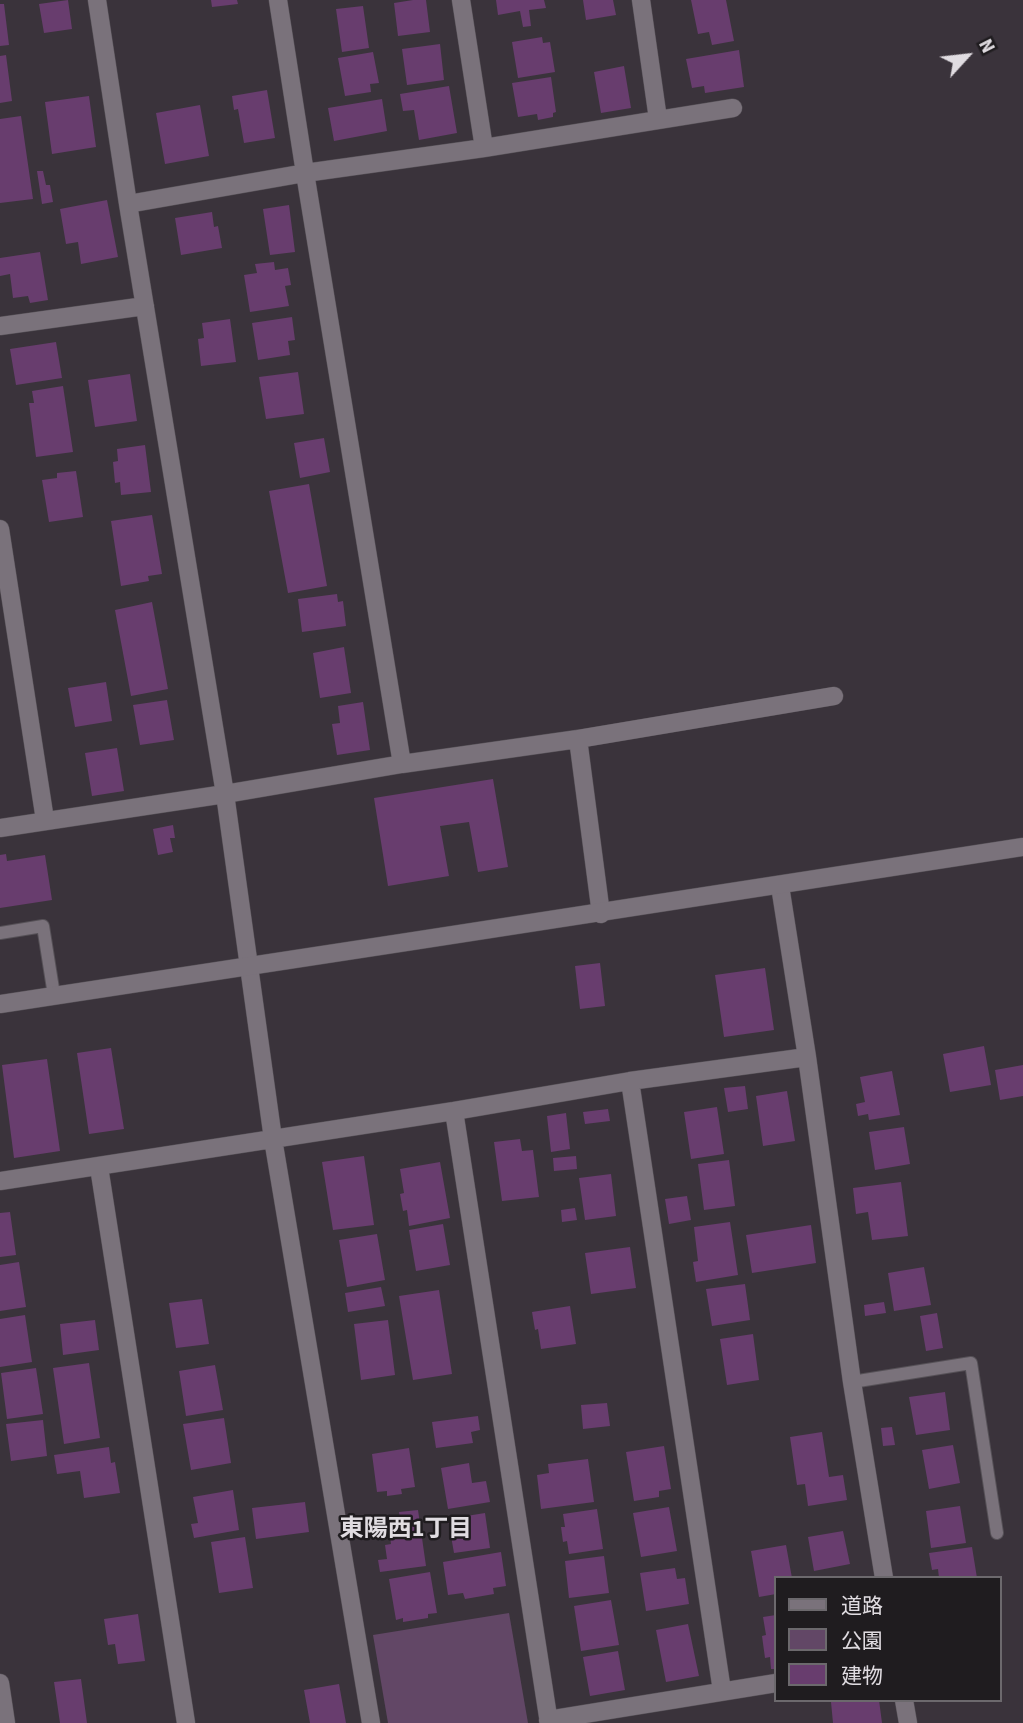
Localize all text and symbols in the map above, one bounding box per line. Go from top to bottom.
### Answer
north arrow [932,21,1002,91]
text: N [971,34,1001,58]
district label: 東陽西1丁目 [340,1517,472,1545]
legend [774,1576,1002,1702]
text: 道路 [841,1591,883,1621]
text: 公園 [841,1626,883,1656]
text: 建物 [841,1661,883,1691]

